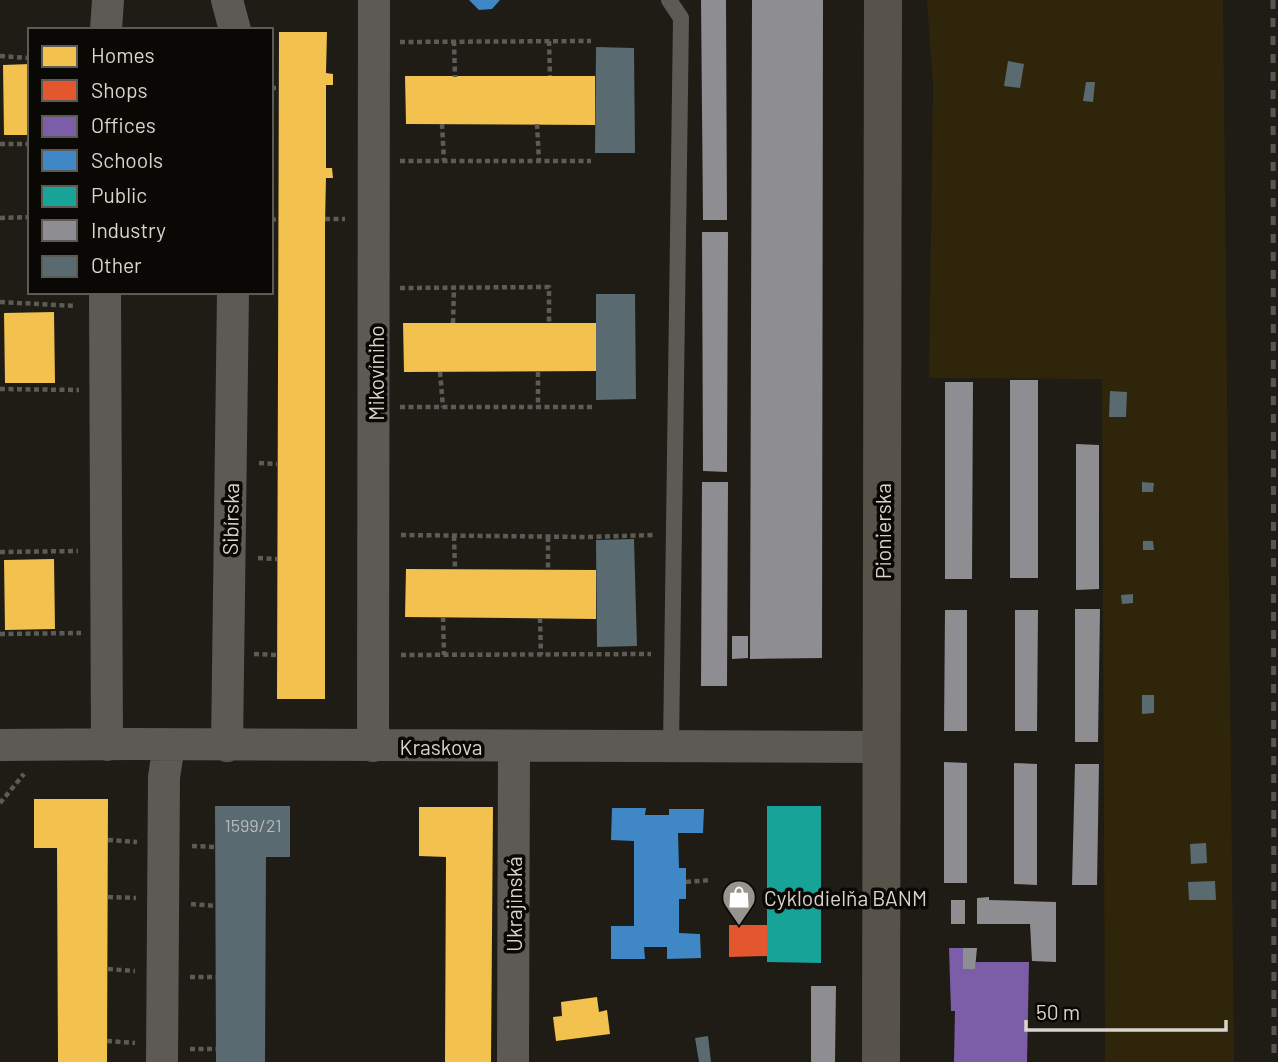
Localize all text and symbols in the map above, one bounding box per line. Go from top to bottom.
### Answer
legend [28,28,273,294]
text: Homes [91,42,155,67]
text: Shops [91,77,148,102]
text: Offices [91,112,156,137]
text: Schools [91,147,163,172]
text: Public [91,182,147,207]
text: Industry [91,217,166,242]
text: Other [91,252,142,277]
street label: Mikovíniho [363,325,388,421]
street label: Sibírska [217,483,243,555]
street label: Pionierska [870,483,895,579]
street label: Kraskova [400,734,482,759]
house number: 1599/21 [224,814,282,836]
street label: Ukrajinská [501,856,526,952]
shop icon: Cyklodielňa BANM [720,878,758,927]
place label: Cyklodielňa BANM [764,885,927,910]
scale bar [1026,988,1226,1032]
text: 50 m [1036,999,1080,1024]

